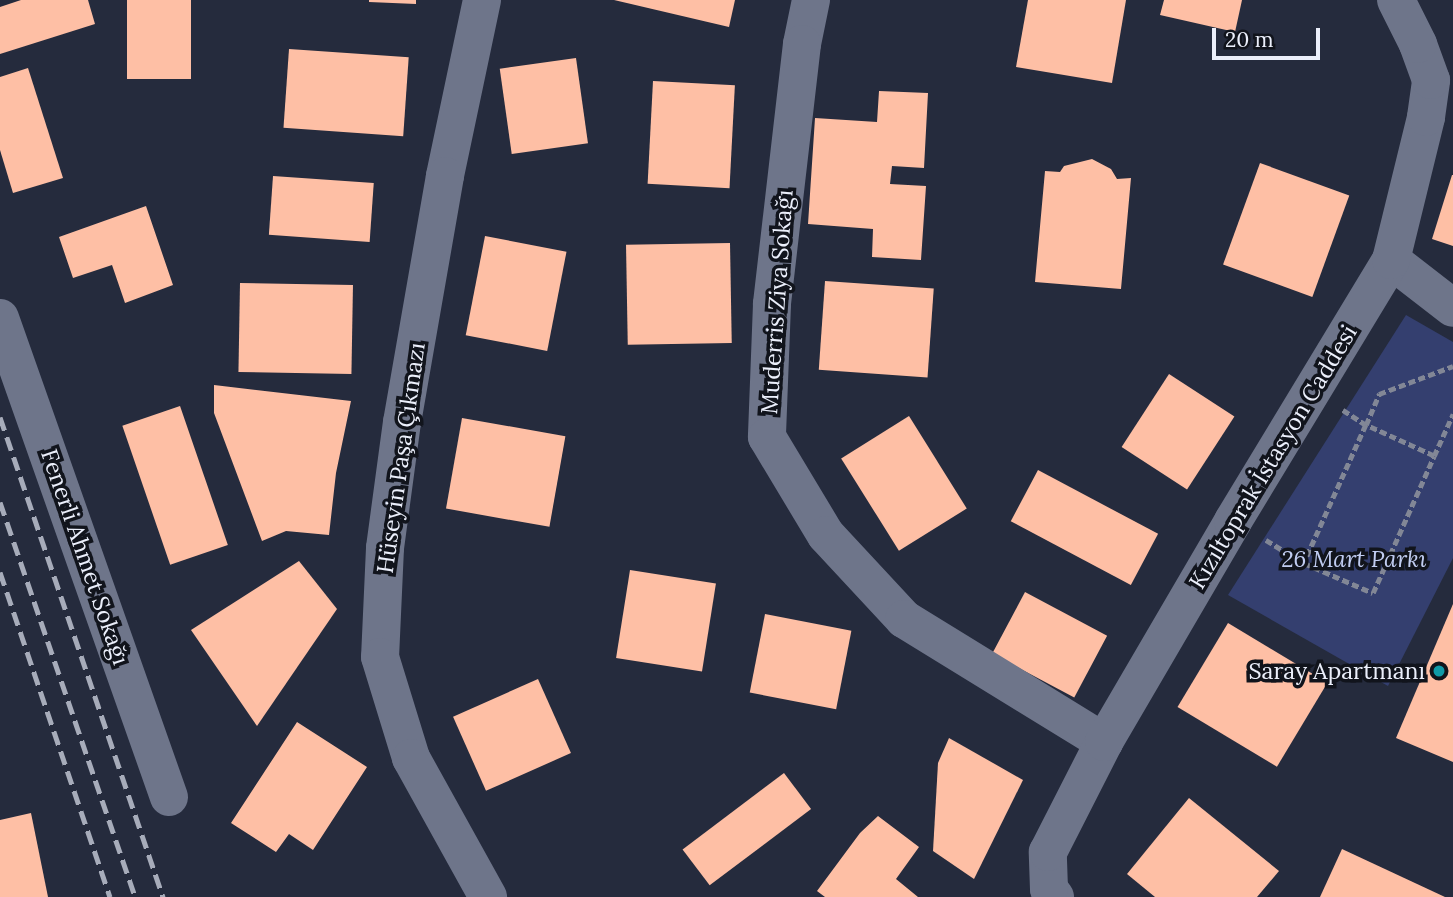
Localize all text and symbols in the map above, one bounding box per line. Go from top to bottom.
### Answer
scale bar [1215,14,1324,58]
text: 20 m [1225,26,1274,53]
street label: Muderris Ziya Sokağı [755,189,799,415]
street label: Kızıltoprak İstasyon Caddesi [1183,320,1363,594]
street label: Hüseyin Paşa Çıkmazı [371,341,431,575]
street label: Fenerli Ahmet Sokağı [35,446,135,668]
park label: 26 Mart Parkı [1282,545,1426,573]
place label: Saray Apartmanı [1249,657,1425,685]
marker: Saray Apartmanı [1431,663,1447,679]

